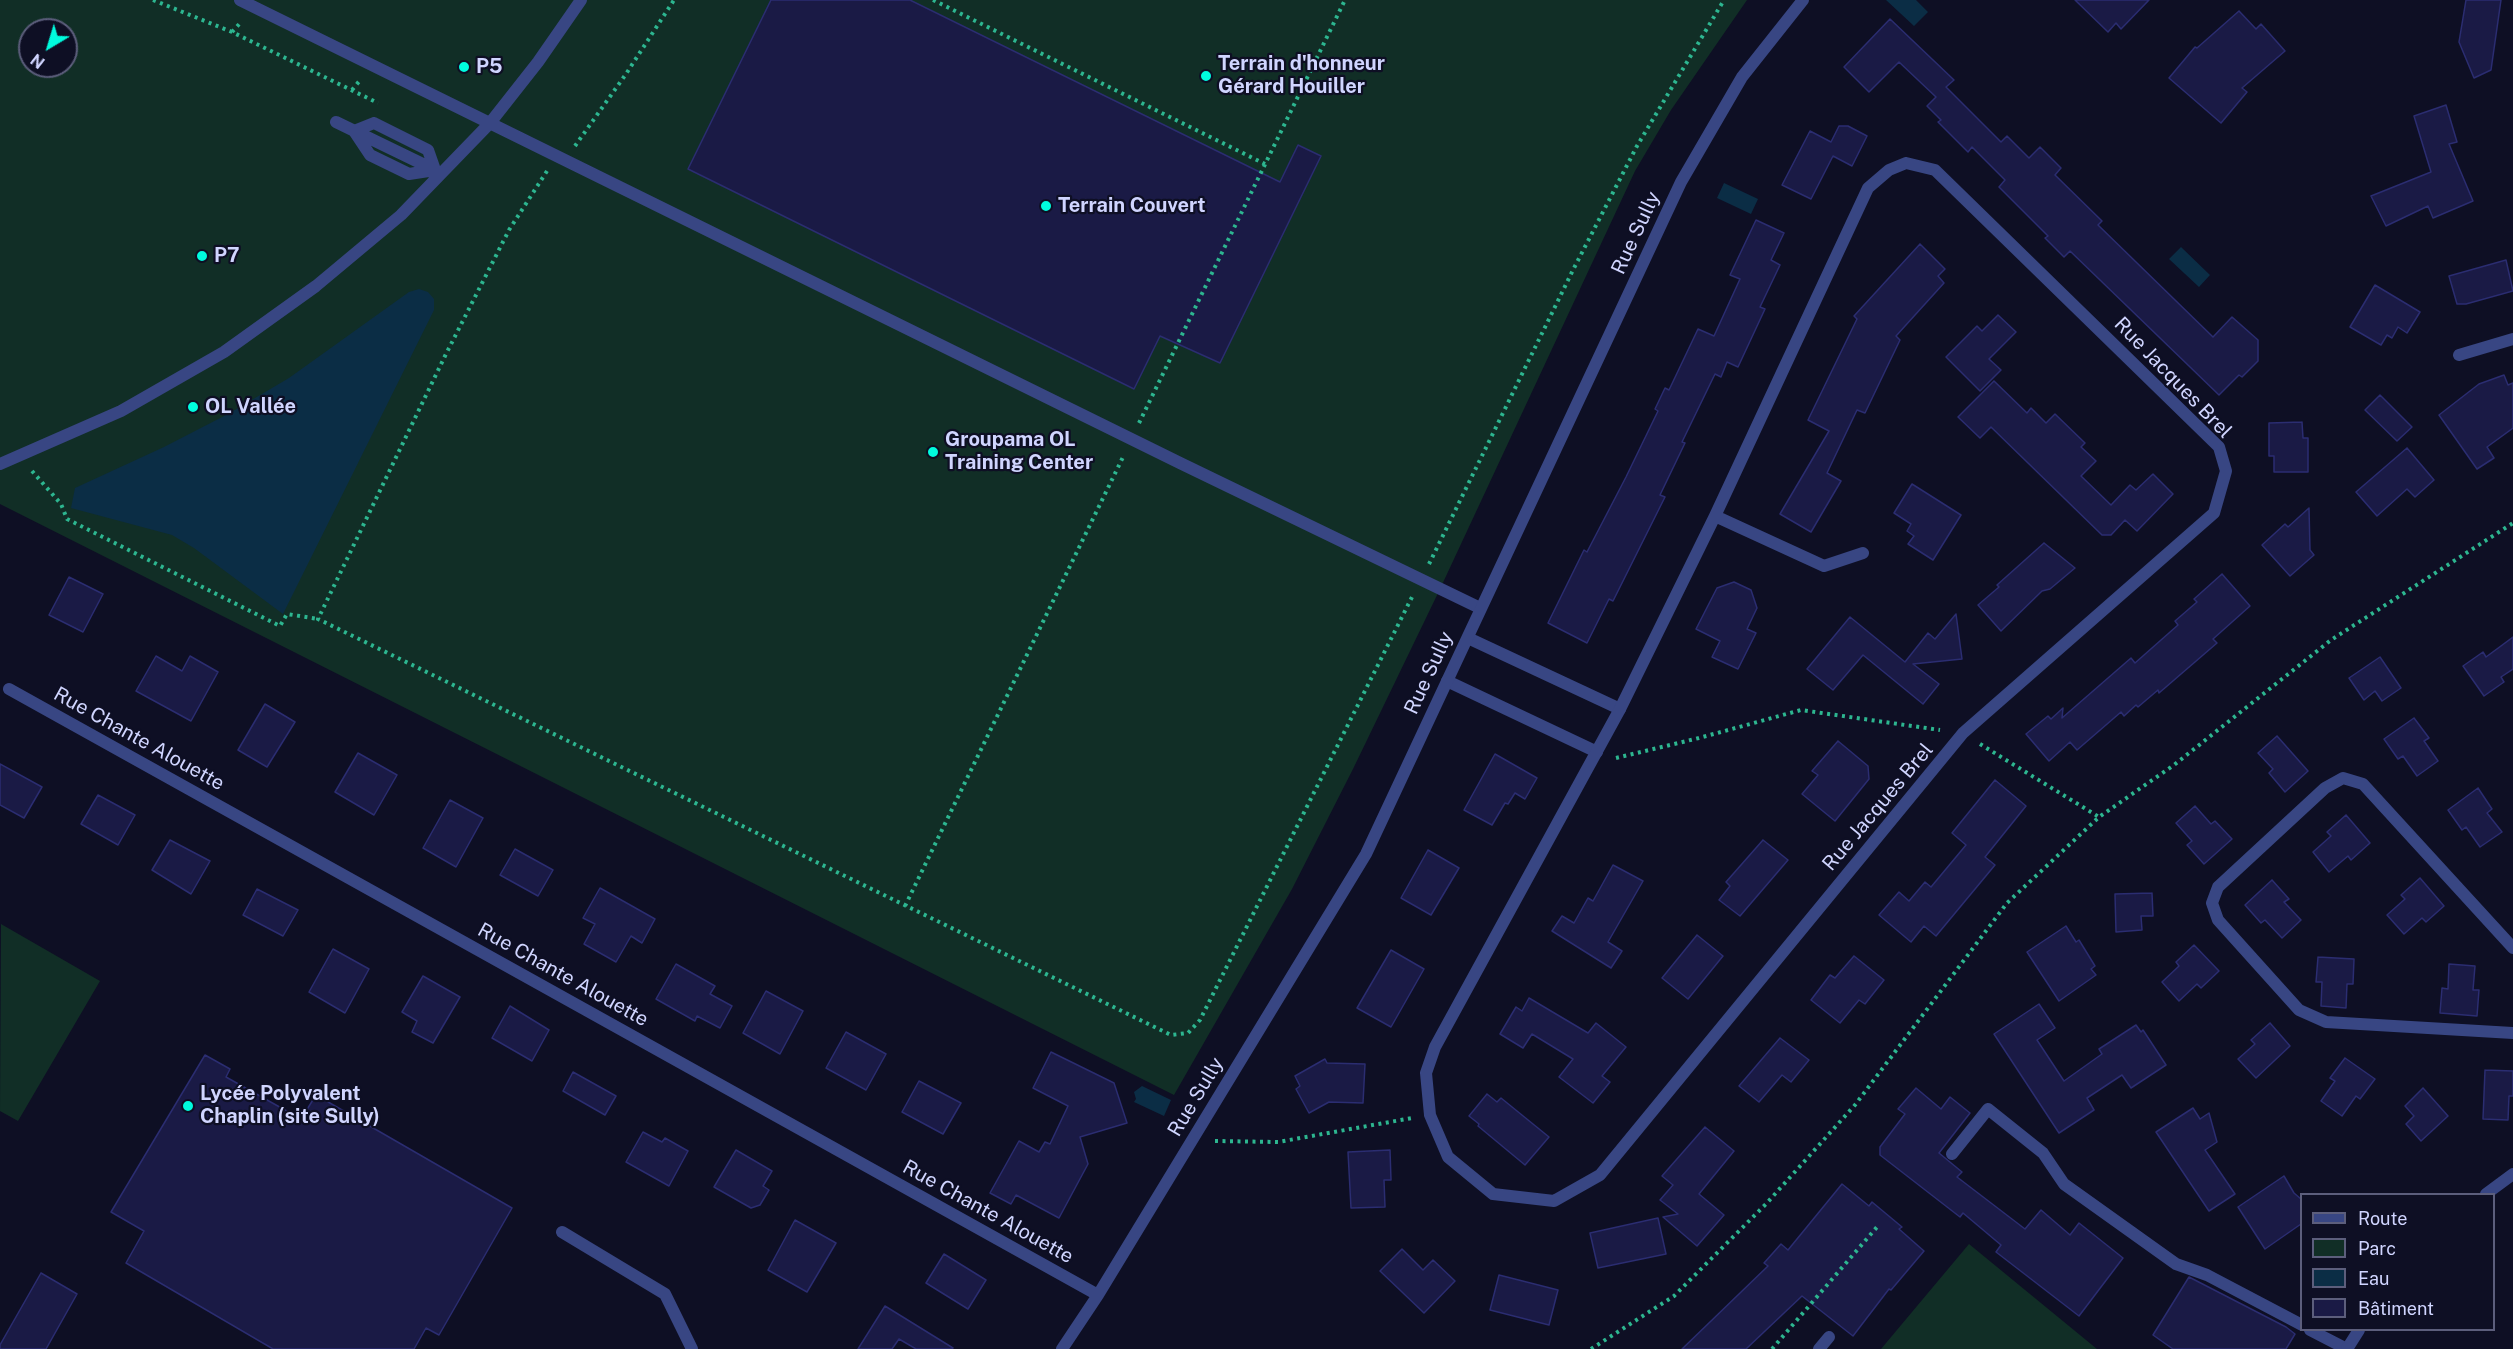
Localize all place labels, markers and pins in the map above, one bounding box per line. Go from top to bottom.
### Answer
place label: Terrain d'honneur Gérard Houiller [1218,52,1385,99]
place label: P5 [476,55,503,79]
marker: P5 [457,60,471,74]
marker: Terrain d'honneur Gérard Houiller [1199,69,1213,83]
place label: Terrain Couvert [1058,194,1206,218]
marker: Terrain Couvert [1039,199,1053,213]
place label: P7 [214,244,240,268]
marker: P7 [195,249,209,263]
place label: OL Vallée [205,395,296,419]
marker: OL Vallée [186,400,200,414]
place label: Groupama OL Training Center [945,428,1093,475]
marker: Groupama OL Training Center [926,445,940,459]
place label: Lycée Polyvalent Chaplin (site Sully) [200,1082,380,1129]
marker: Lycée Polyvalent Chaplin (site Sully) [181,1099,195,1113]

